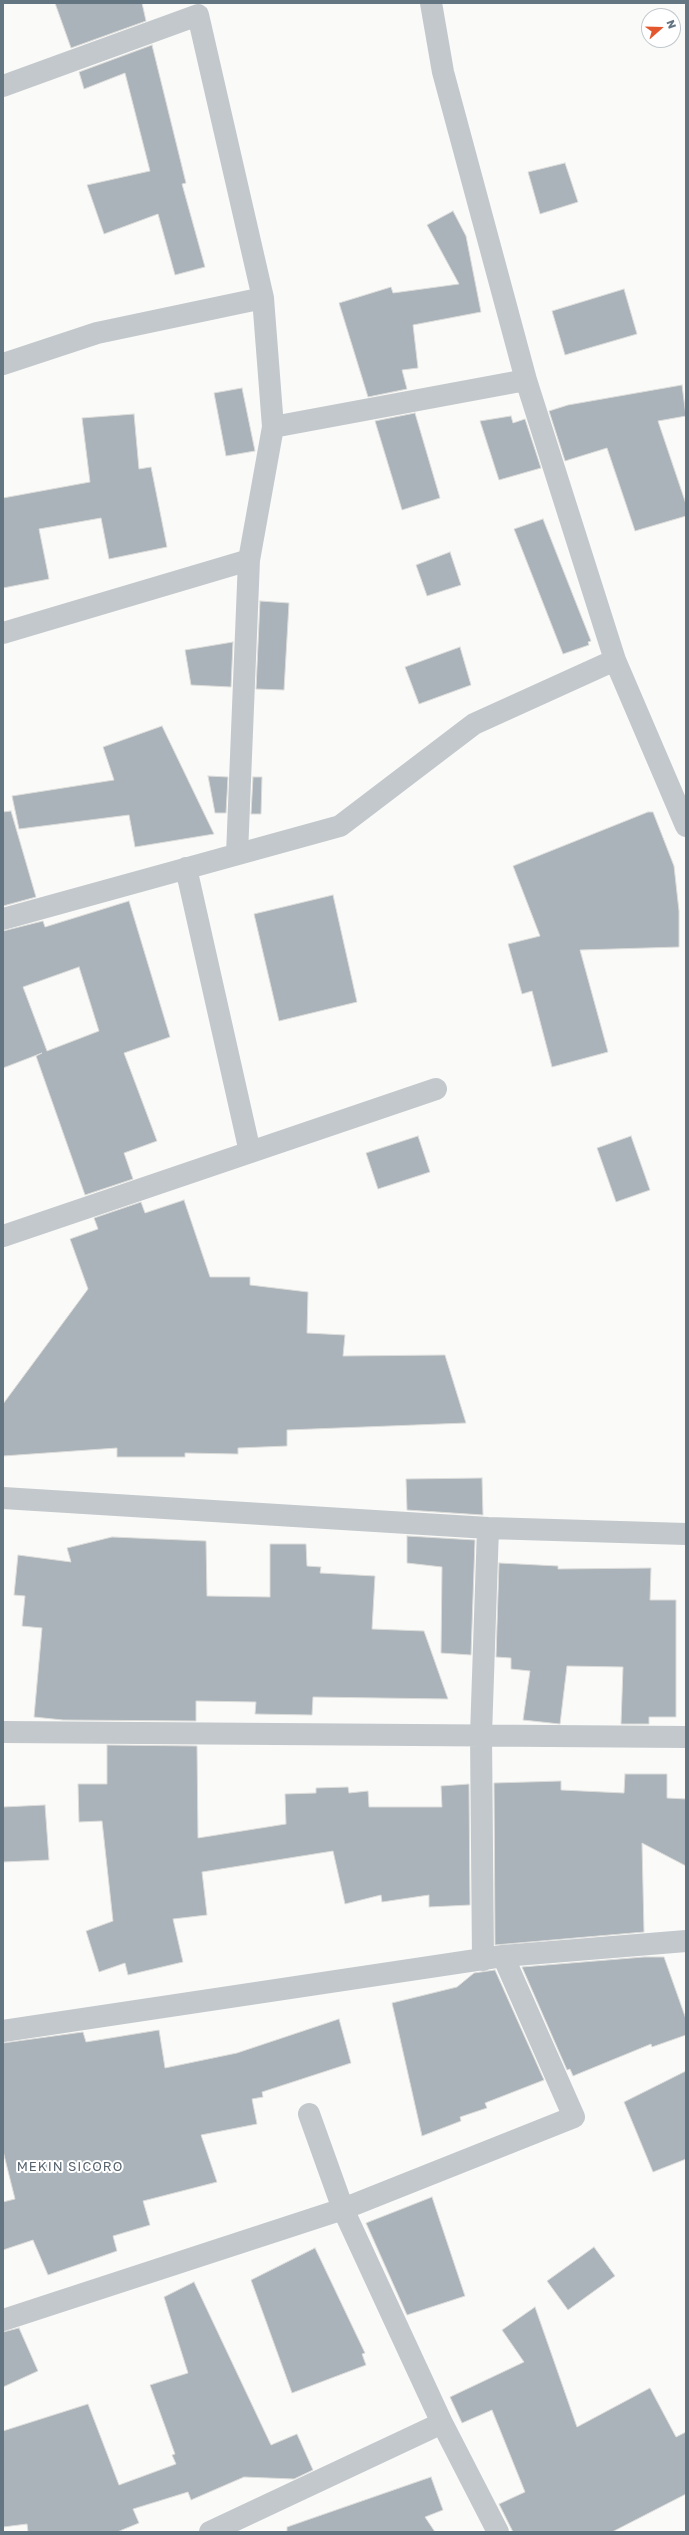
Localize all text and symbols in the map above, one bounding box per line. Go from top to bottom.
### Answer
north arrow [641,8,681,48]
text: N [664,18,679,30]
district label: MEKIN SICORO [17,2159,123,2175]

